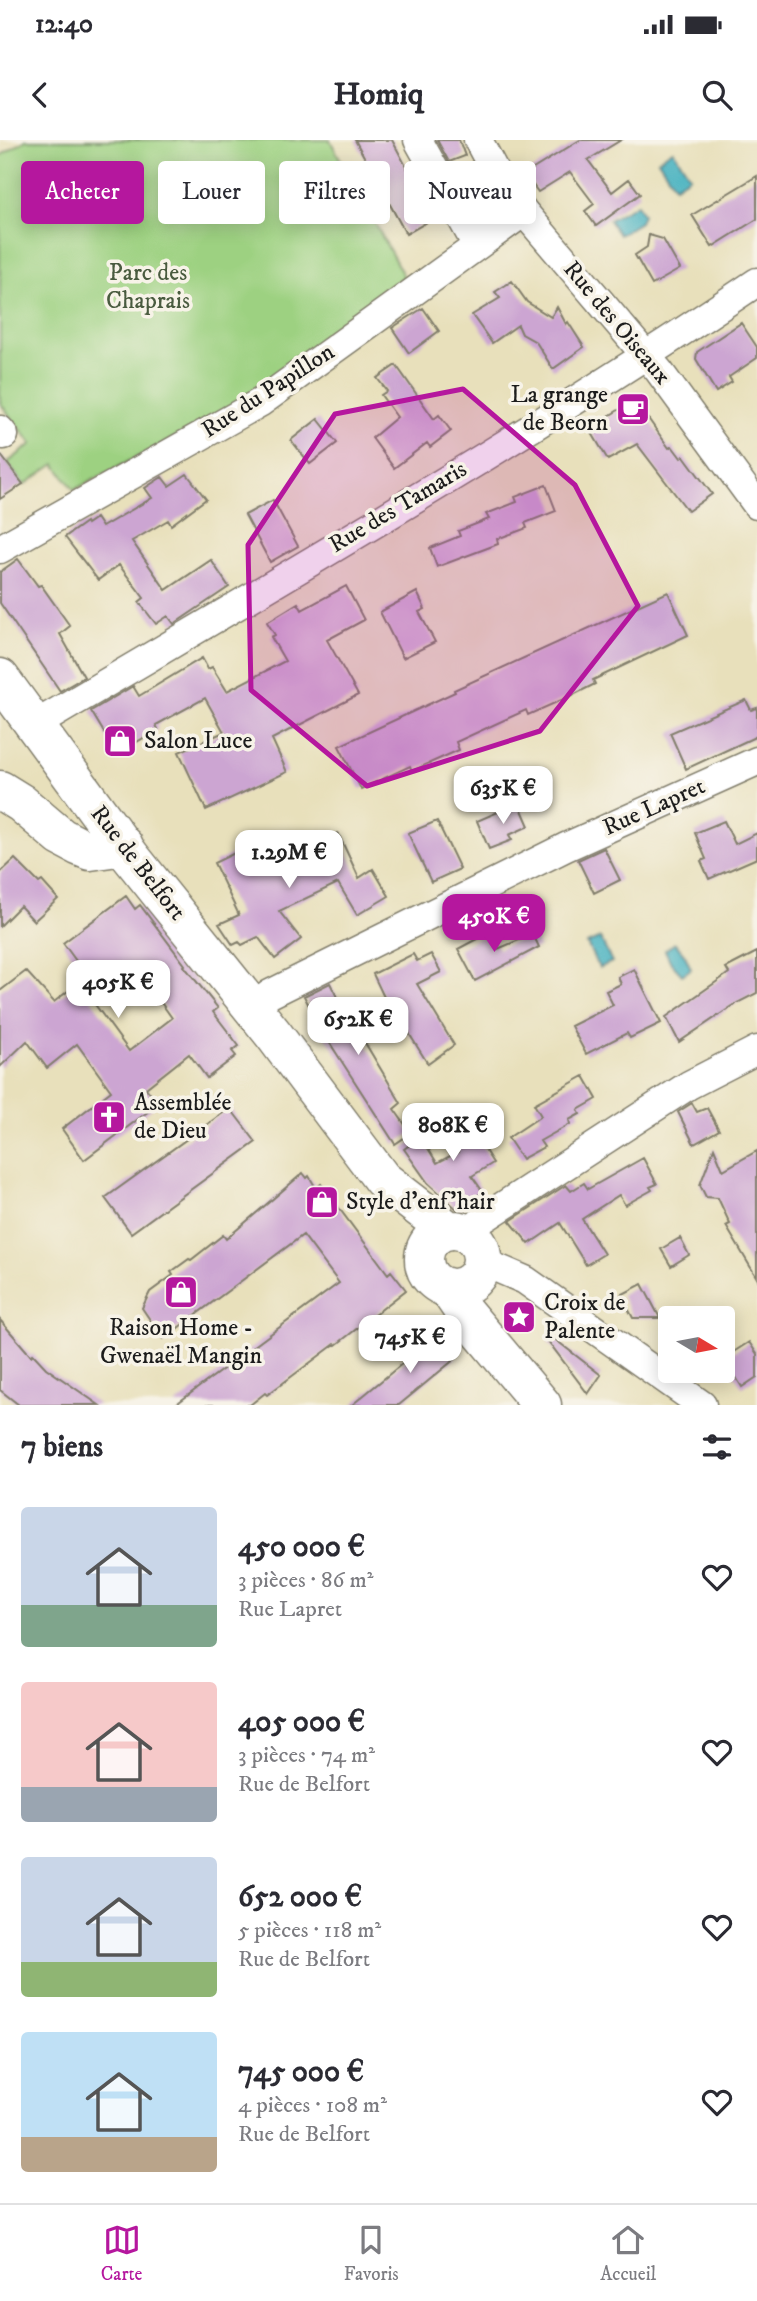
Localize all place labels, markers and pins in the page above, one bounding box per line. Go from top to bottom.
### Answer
place label: La grange de Beorn [510,380,608,438]
cafe icon: La grange de Beorn [614,390,652,428]
shop icon: Salon Luce [101,722,139,760]
place label: Salon Luce [144,726,252,756]
pin: 635K € [446,766,560,826]
pin: 1.29M € [224,830,354,890]
pin: 450K € [437,894,551,954]
pin: 405K € [61,960,175,1020]
pin: 652K € [301,998,415,1057]
place label: Assemblée de Dieu [134,1088,231,1146]
church icon: Assemblée de Dieu [90,1098,128,1136]
pin: 808K € [396,1104,510,1163]
shop icon: Style d'enf'hair [303,1183,341,1221]
place label: Style d'enf'hair [346,1187,495,1217]
shop icon: Raison Home - Gwenaël Mangin [162,1273,200,1311]
place label: Croix de Palente [544,1288,626,1346]
place icon: Croix de Palente [500,1298,538,1336]
place label: Raison Home - Gwenaël Mangin [100,1313,263,1371]
pin: 745K € [353,1316,467,1375]

